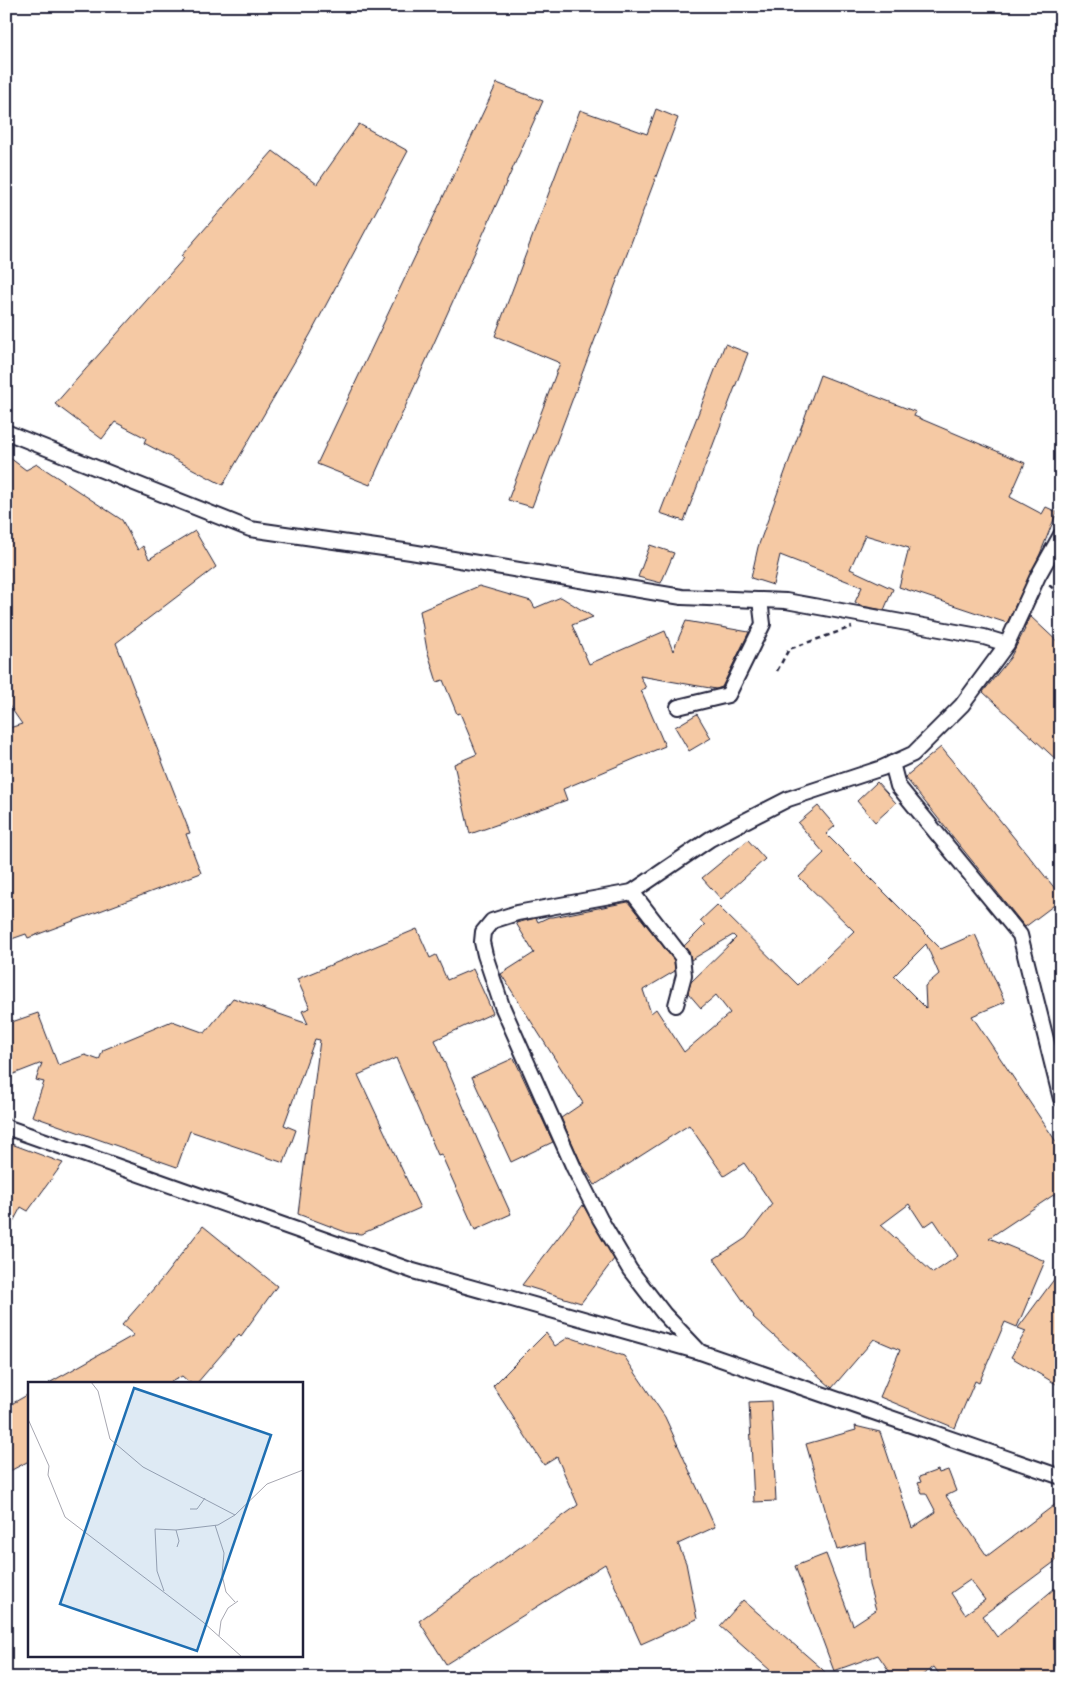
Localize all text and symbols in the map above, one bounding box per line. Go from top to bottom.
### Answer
inset map [28,1382,302,1656]

